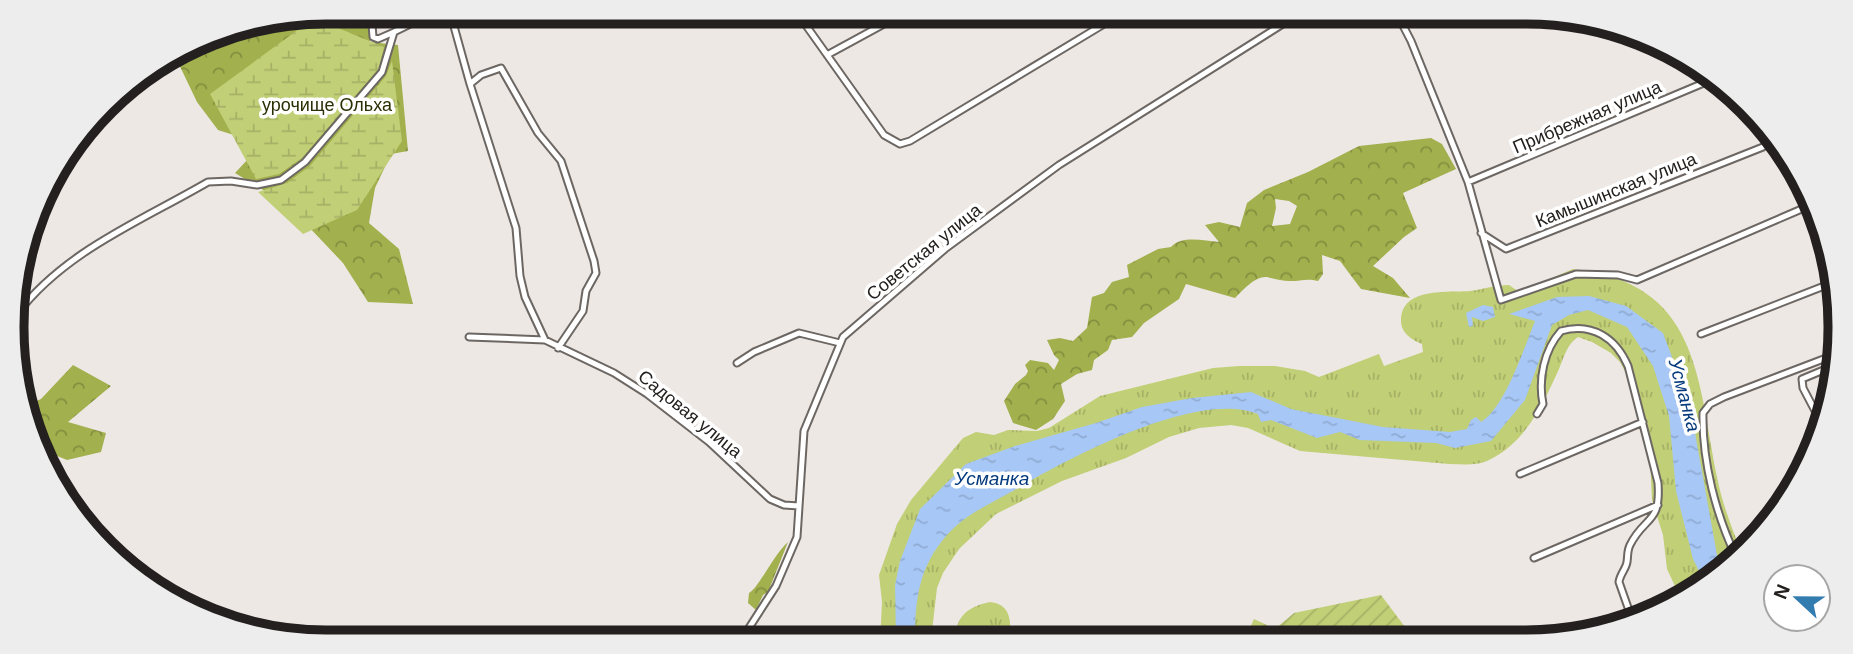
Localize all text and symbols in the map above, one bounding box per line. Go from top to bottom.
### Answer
street label: Прибрежная улица [1510,76,1665,157]
park label: урочище Ольха [262,95,393,115]
street label: Камышинская улица [1533,148,1700,231]
street label: Советская улица [863,199,986,304]
water label: Усманка [1664,355,1704,434]
street label: Садовая улица [634,366,747,462]
water label: Усманка [954,468,1029,489]
north arrow [1762,563,1832,633]
text: N [1769,582,1794,602]

